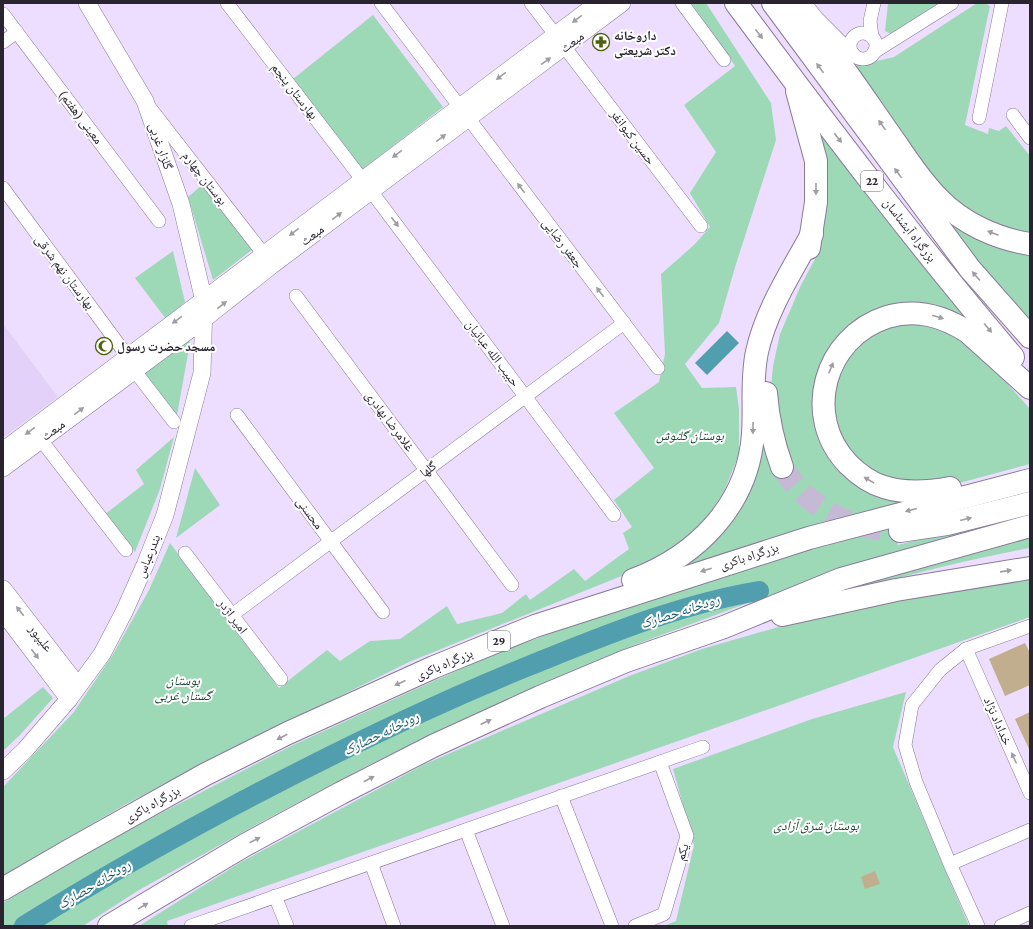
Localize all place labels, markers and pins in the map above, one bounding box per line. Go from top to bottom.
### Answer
place label: داروخانه دکتر شریعتی [614,28,676,59]
pharmacy icon: داروخانه دکتر شریعتی [591,32,611,52]
mosque icon: مسجد حضرت رسول [94,336,114,356]
place label: مسجد حضرت رسول [117,339,215,354]

